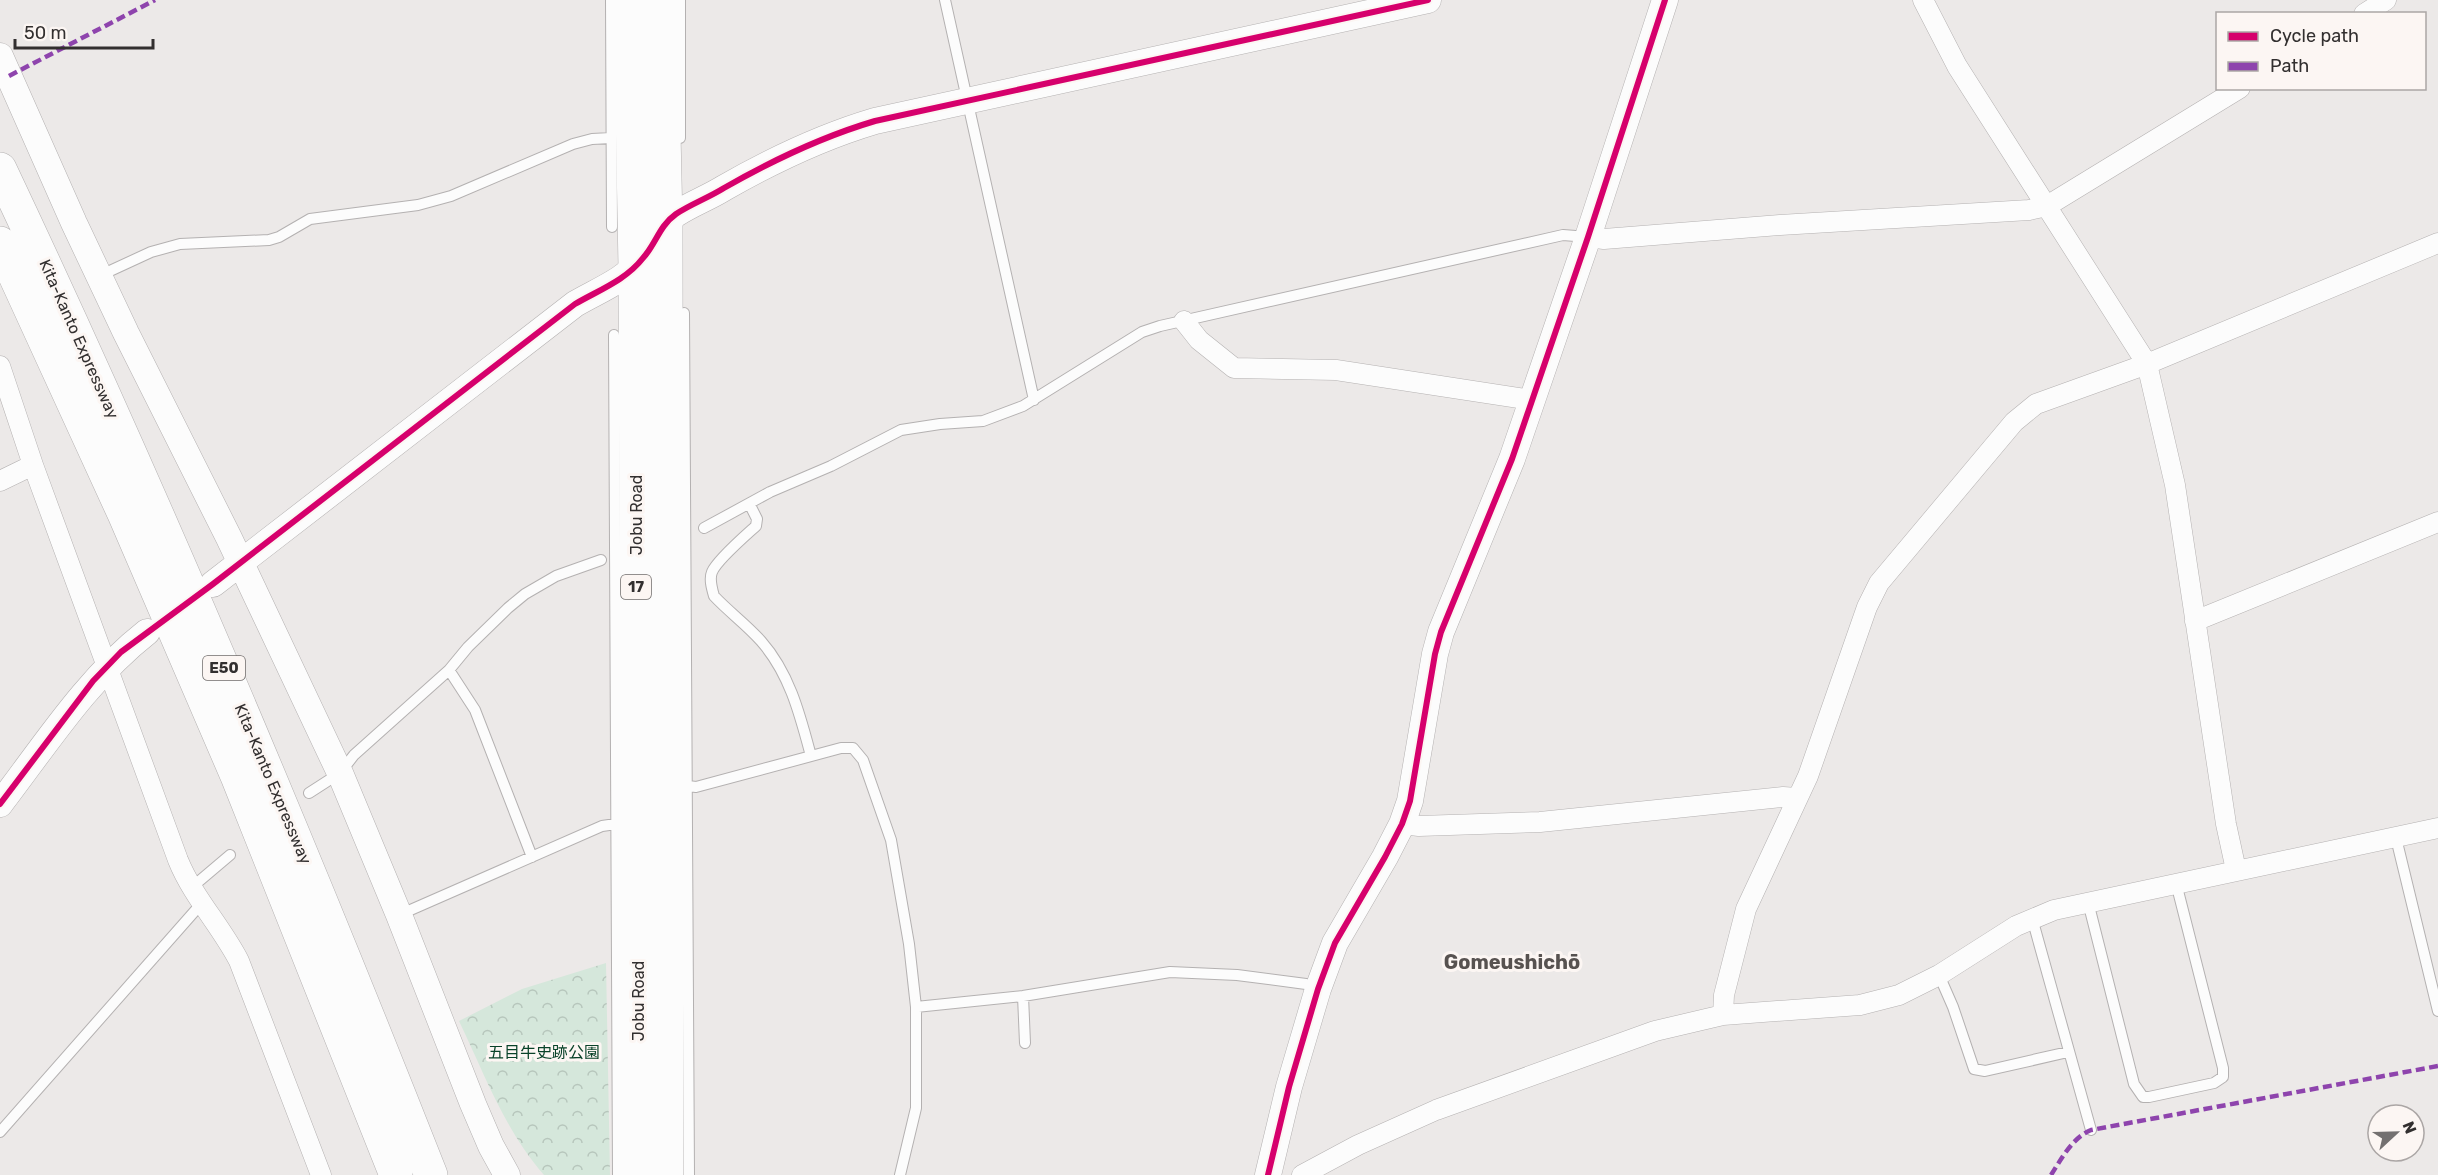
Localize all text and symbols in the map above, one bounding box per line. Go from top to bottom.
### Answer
scale bar [15,12,153,50]
legend [2216,12,2426,90]
text: 50 m [24,22,67,44]
text: Cycle path [2270,25,2359,47]
text: Path [2270,55,2309,77]
street label: Kita-Kanto Expressway [35,256,123,422]
street label: Jobu Road [627,475,646,555]
road number: 17 [621,575,651,599]
road number: E50 [203,656,245,680]
street label: Kita-Kanto Expressway [231,701,315,867]
district label: Gomeushichō [1444,950,1580,974]
street label: Jobu Road [629,961,648,1041]
park label: 五目牛史跡公園 [488,1043,600,1062]
north arrow [2366,1103,2426,1163]
text: N [2398,1119,2420,1136]

